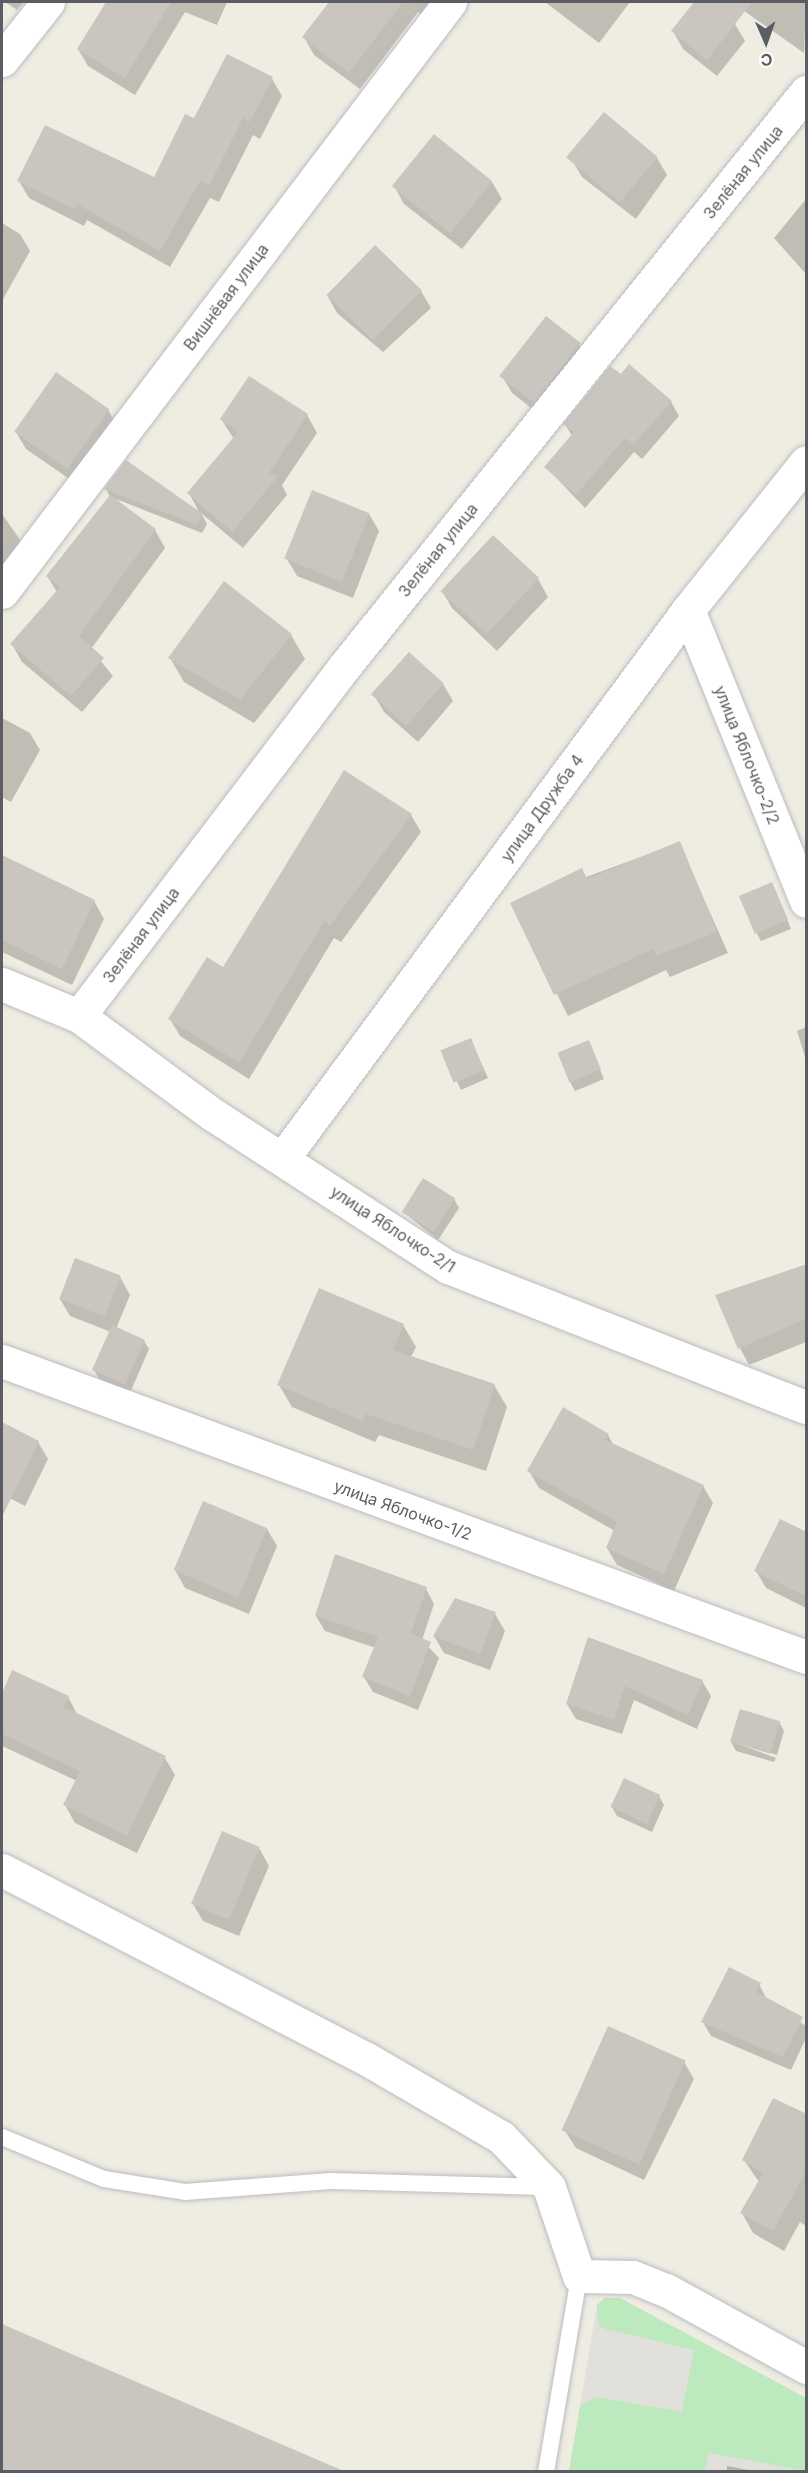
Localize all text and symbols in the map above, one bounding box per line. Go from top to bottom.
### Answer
north arrow [736,12,796,72]
text: С [760,50,773,70]
street label: Зелёная улица [699,121,787,223]
street label: Вишнёвая улица [180,240,272,354]
street label: Зелёная улица [394,499,482,601]
street label: улица Яблочко-2/2 [710,683,784,827]
street label: улица Дружба 4 [497,751,587,865]
street label: Зелёная улица [99,883,183,987]
street label: улица Яблочко-2/1 [327,1182,459,1276]
street label: улица Яблочко-1/2 [331,1476,475,1544]

